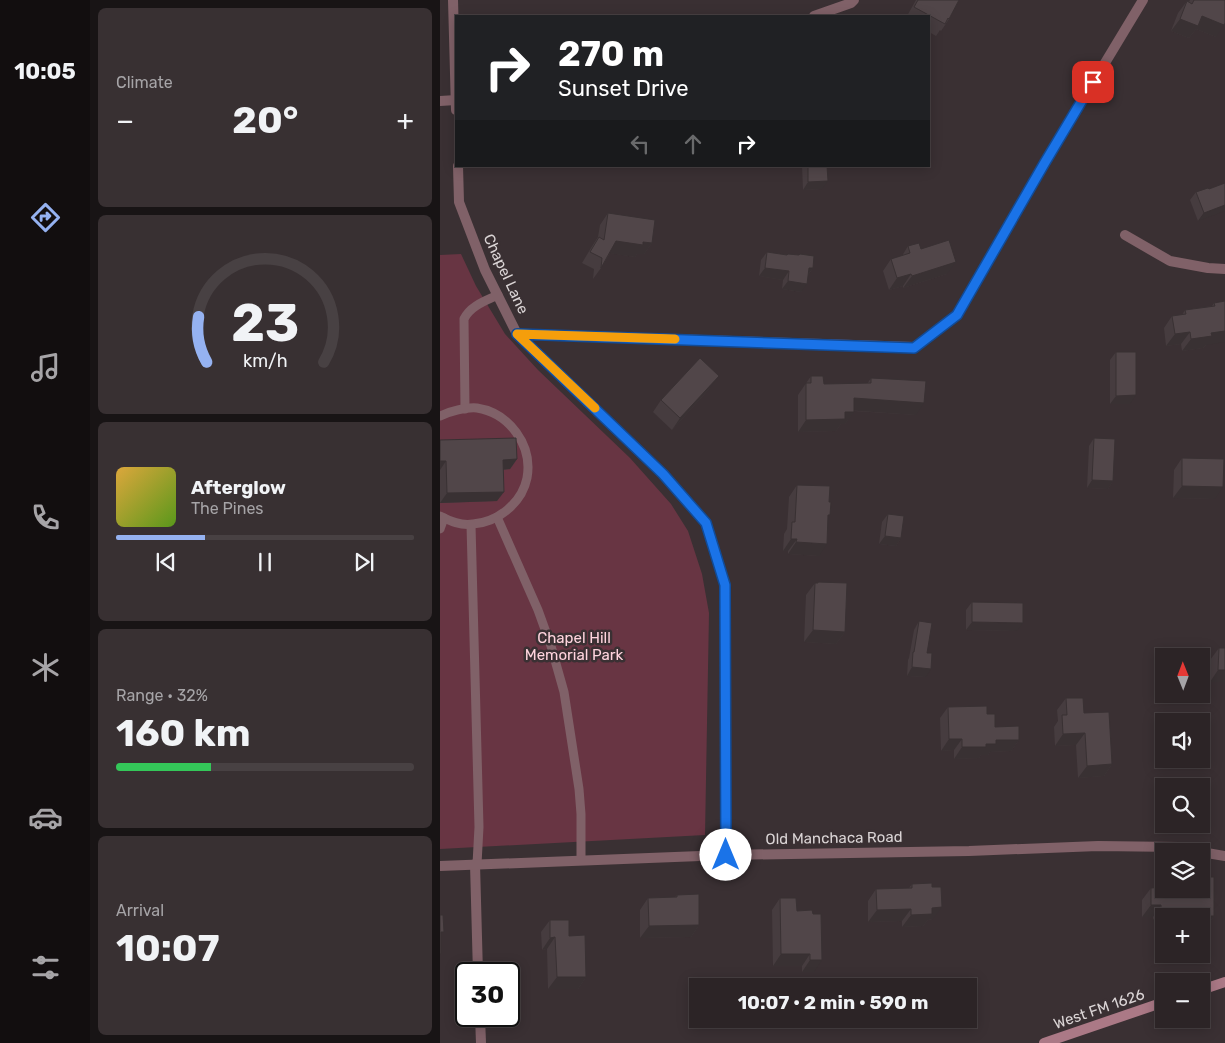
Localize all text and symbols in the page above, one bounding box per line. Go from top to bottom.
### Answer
text: 270 m [558,33,664,75]
icon: right [475,35,540,100]
text: 10:05 [14,58,76,85]
pin [1072,61,1114,103]
icon: arrive [1079,68,1107,96]
text: Climate [116,73,173,92]
text: Sunset Drive [558,75,689,102]
text: 20° [232,97,298,143]
text: − [116,104,134,137]
text: + [397,104,414,137]
icon: left [626,130,654,158]
icon: ahead [679,130,707,158]
icon: right [732,130,760,158]
icon: directions [28,200,63,235]
street label: Chapel Lane [480,231,532,317]
text: 23 [231,292,299,354]
icon: music [28,350,63,385]
text: km/h [243,350,287,371]
text: Afterglow [191,476,286,499]
text: The Pines [191,499,264,518]
icon: phone [28,500,63,535]
icon: previous [152,548,180,576]
icon: pause [251,548,279,576]
icon: next [350,548,378,576]
park label: Chapel Hill Memorial Park [525,629,623,664]
north arrow [1155,648,1210,702]
map controls [1155,648,1210,1028]
icon: climate [28,650,63,685]
text: Range · 32% [116,686,208,705]
text: 160 km [116,710,251,756]
button: sound [1155,713,1210,768]
button: search [1155,778,1210,833]
icon: car [28,800,63,835]
position arrow [699,828,751,880]
street label: Old Manchaca Road [765,828,903,848]
button: layers [1155,843,1210,898]
text: Arrival [116,901,164,920]
button: + [1155,908,1210,963]
text: 10:07 [116,925,219,971]
icon: filters [28,950,63,985]
speed limit sign: 30 [455,962,520,1027]
button: − [1155,973,1210,1028]
street label: West FM 1626 [1051,985,1147,1033]
text: 10:07 · 2 min · 590 m [738,991,928,1014]

